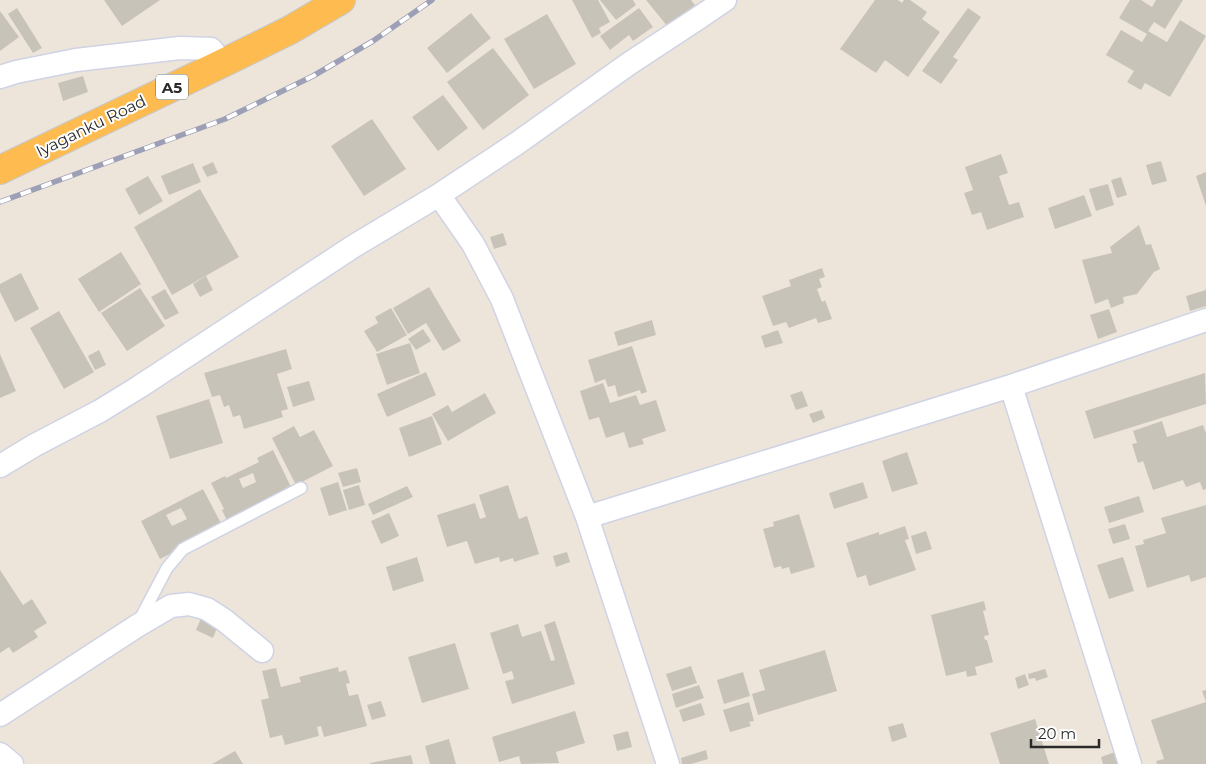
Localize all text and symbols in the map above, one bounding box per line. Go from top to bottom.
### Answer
road number: A5 [156,74,188,100]
street label: Iyaganku Road [33,91,149,161]
scale bar [1031,716,1098,748]
text: 20 m [1038,724,1076,743]

